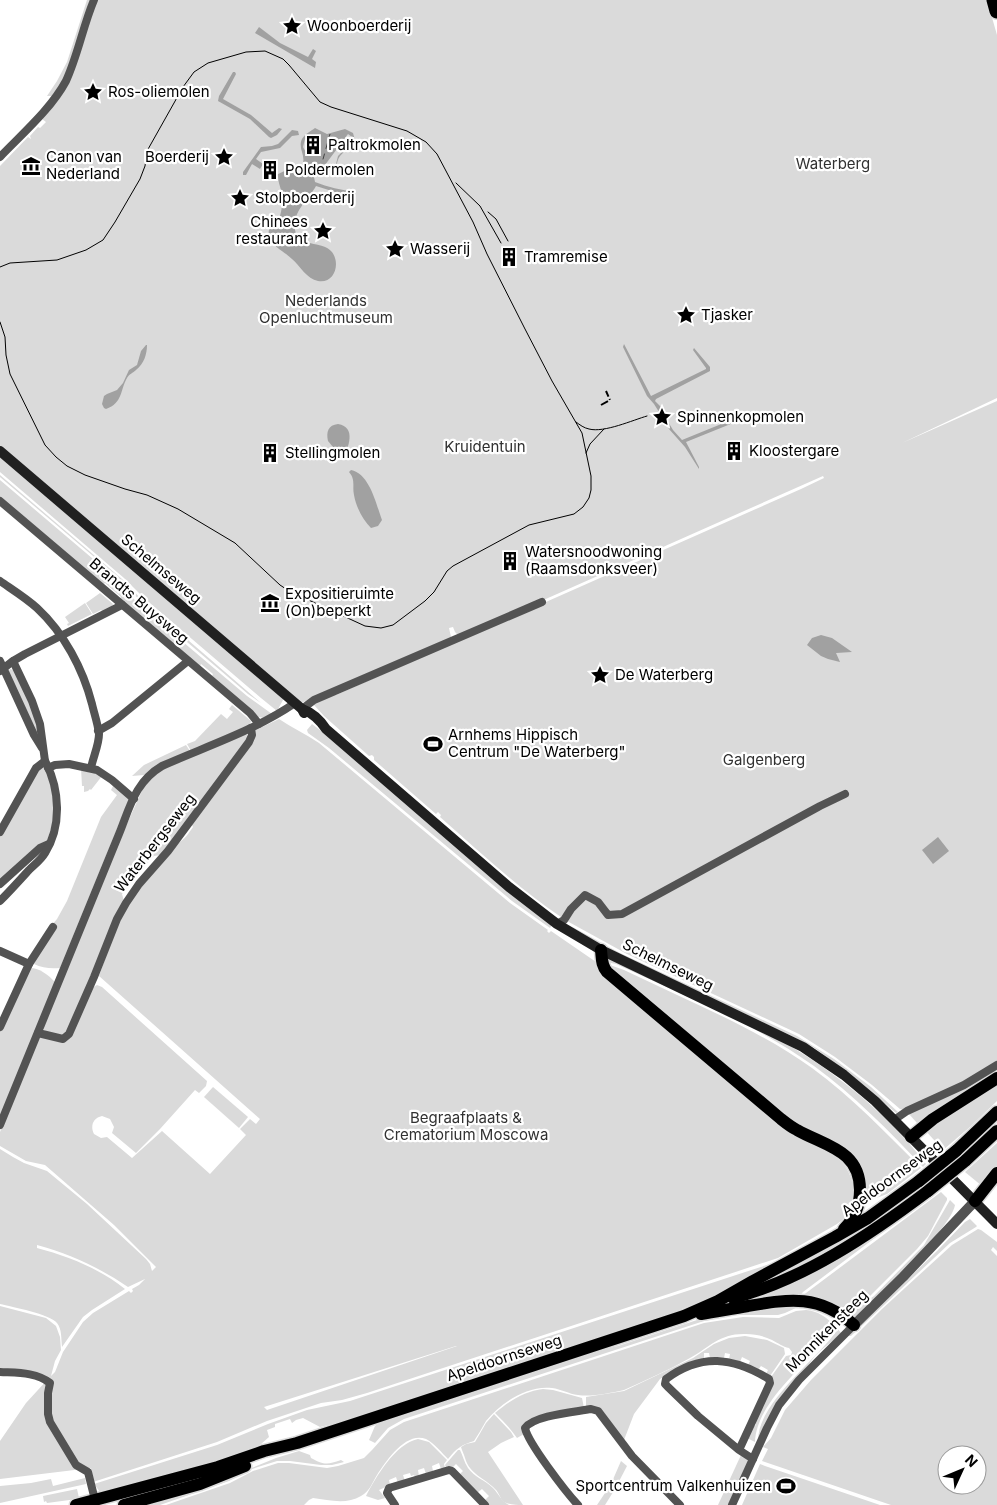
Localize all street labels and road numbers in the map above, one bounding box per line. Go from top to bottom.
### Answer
street label: Schelmseweg [117,530,205,608]
street label: Brandts Buysweg [86,553,193,648]
street label: Waterbergseweg [110,789,199,896]
street label: Schelmseweg [620,934,717,995]
street label: Apeldoornseweg [838,1135,946,1221]
street label: Monnikensteeg [781,1285,872,1376]
street label: Apeldoornseweg [444,1330,564,1385]

